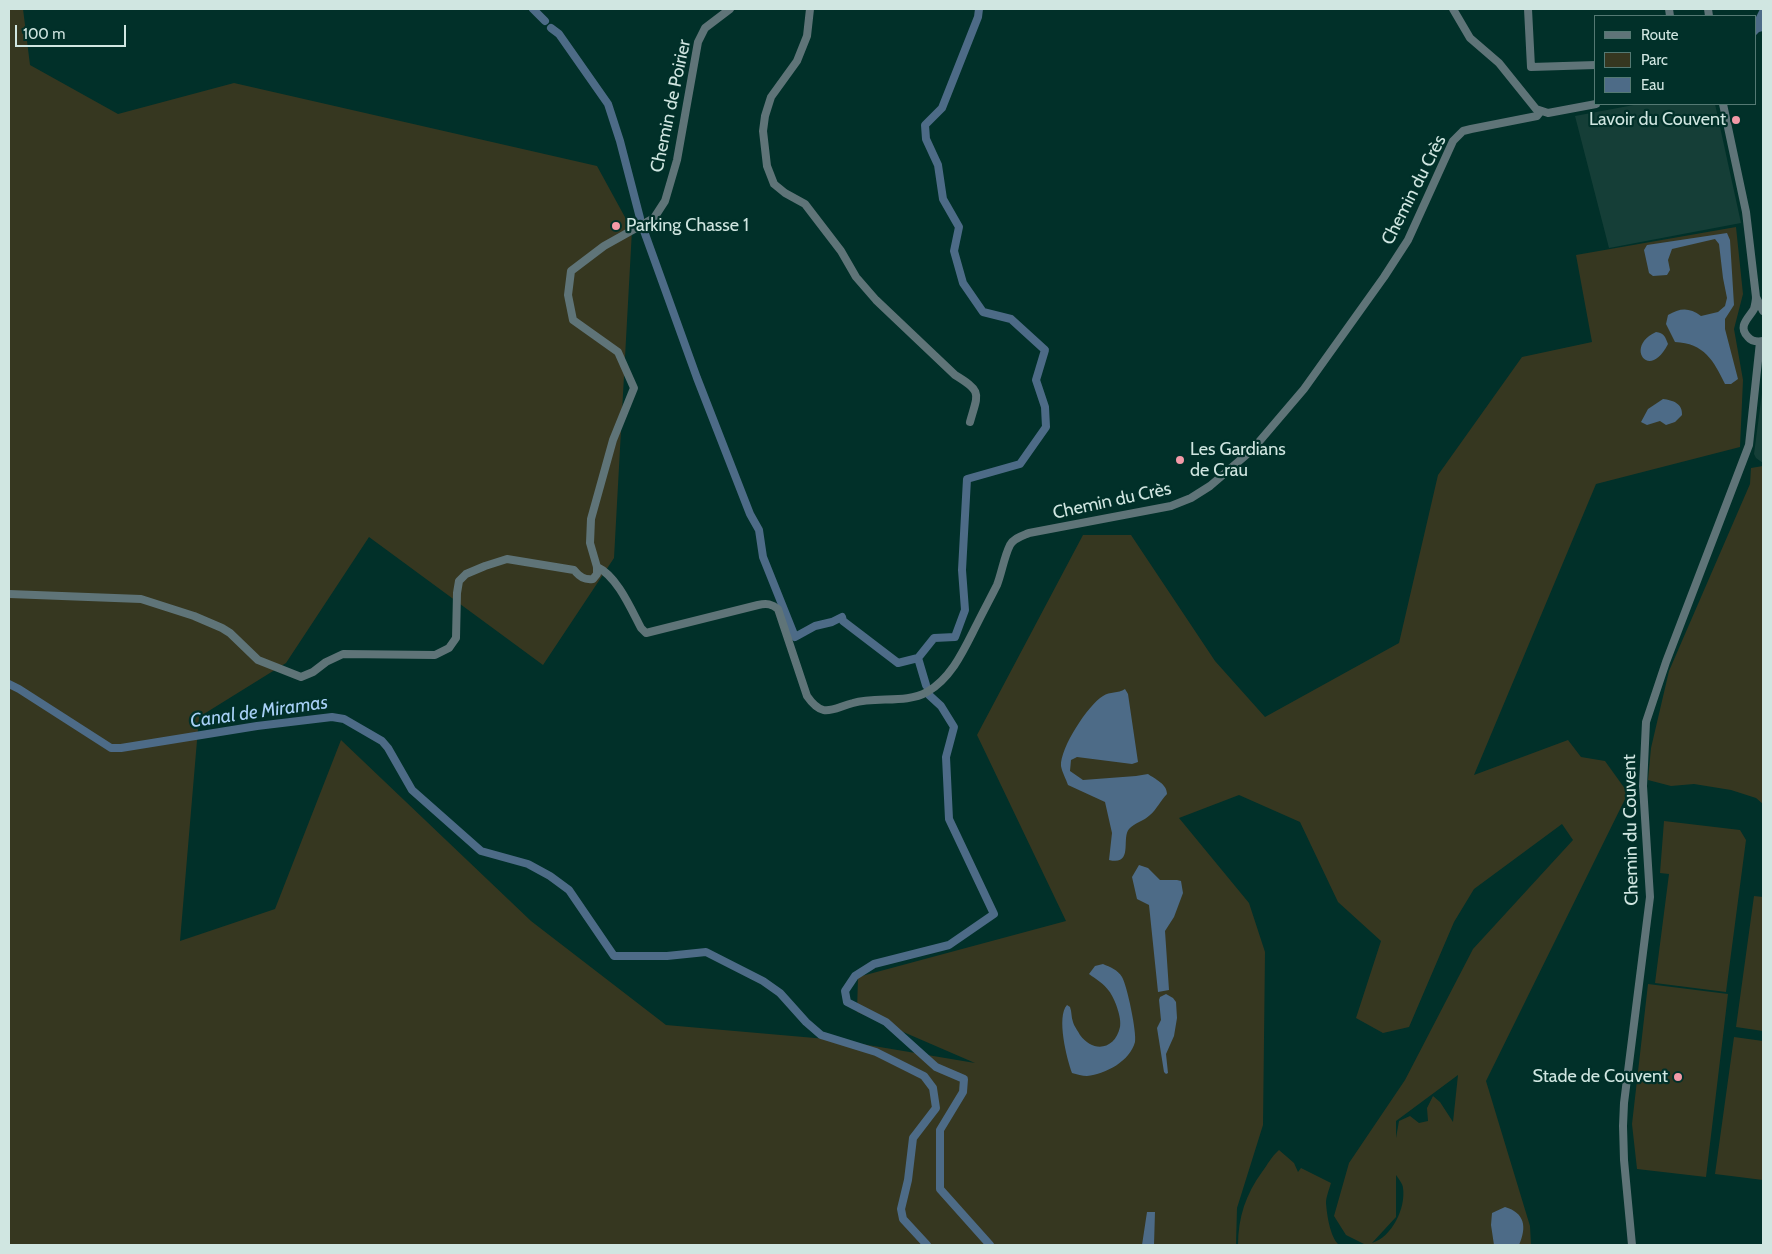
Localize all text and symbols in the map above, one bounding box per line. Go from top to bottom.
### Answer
scale bar [18,15,129,47]
legend [1594,15,1757,105]
text: 100 m [23,25,65,43]
text: Route [1641,26,1679,44]
street label: Chemin de Poirier [646,38,696,174]
text: Parc [1641,51,1668,69]
text: Eau [1641,76,1664,94]
place label: Lavoir du Couvent [1589,109,1726,131]
marker: Lavoir du Couvent [1730,114,1742,126]
street label: Chemin du Crès [1377,131,1451,249]
place label: Parking Chasse 1 [626,215,749,237]
marker: Parking Chasse 1 [610,220,622,232]
place label: Les Gardians de Crau [1190,439,1286,482]
marker: Les Gardians de Crau [1174,454,1186,466]
street label: Chemin du Crès [1051,478,1173,524]
water label: Canal de Miramas [189,691,329,733]
street label: Chemin du Couvent [1619,754,1643,906]
place label: Stade de Couvent [1532,1066,1668,1088]
marker: Stade de Couvent [1672,1071,1684,1083]

